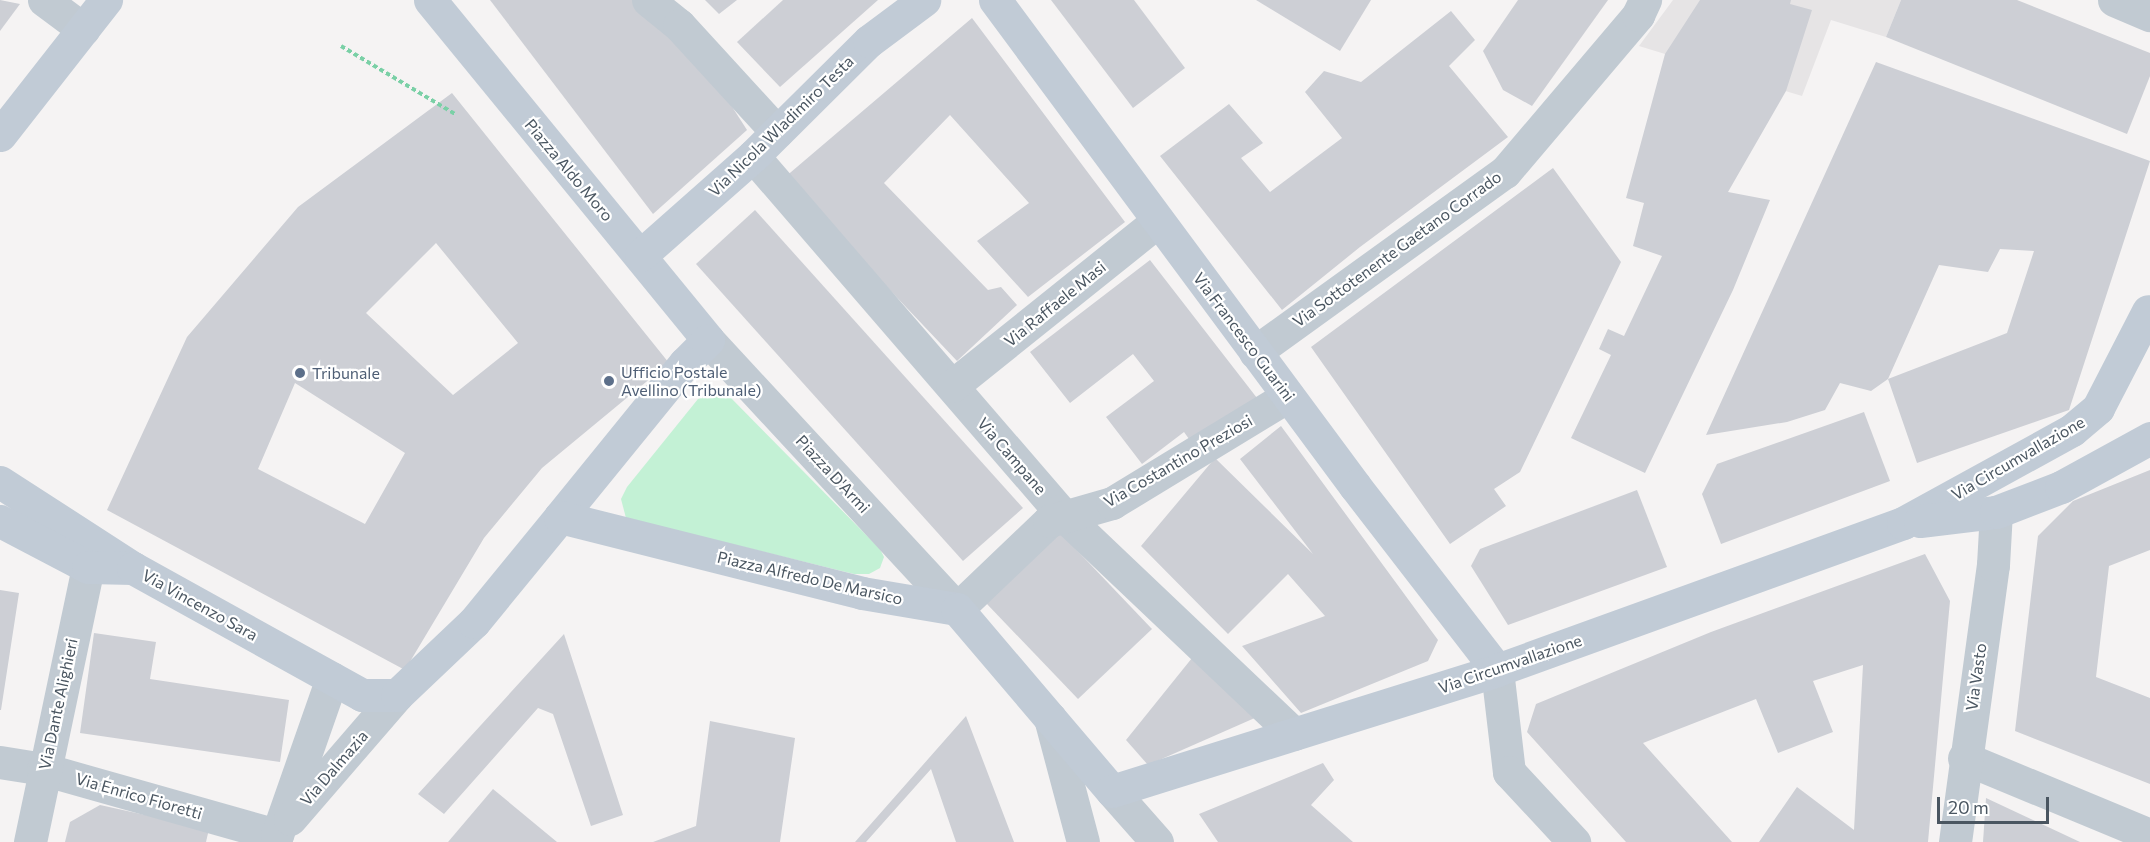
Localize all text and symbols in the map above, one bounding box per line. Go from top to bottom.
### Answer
street label: Via Nicola Wladimiro Testa [704,52,858,200]
street label: Piazza Aldo Moro [521,115,617,225]
street label: Via Sottotenente Gaetano Corrado [1289,167,1505,331]
street label: Via Raffaele Masi [1000,257,1110,351]
street label: Via Francesco Guarini [1189,269,1299,405]
place label: Ufficio Postale Avellino (Tribunale) [621,362,761,400]
place label: Tribunale [312,363,380,383]
marker: Tribunale [293,366,307,380]
marker: Ufficio Postale Avellino (Tribunale) [602,374,616,388]
street label: Via Costantino Preziosi [1100,411,1256,511]
street label: Via Circumvallazione [1948,412,2088,504]
street label: Via Campane [974,414,1050,498]
street label: Piazza D'Armi [792,431,874,517]
street label: Piazza Alfredo De Marsico [716,547,904,609]
street label: Via Vincenzo Sara [139,565,261,645]
street label: Via Circumvallazione [1436,630,1584,698]
street label: Via Dante Alighieri [35,637,81,771]
street label: Via Vasto [1962,642,1990,712]
street label: Via Dalmazia [296,726,372,810]
street label: Via Enrico Fioretti [74,769,204,823]
scale bar [1940,785,2052,823]
text: 20 m [1948,796,1989,818]

